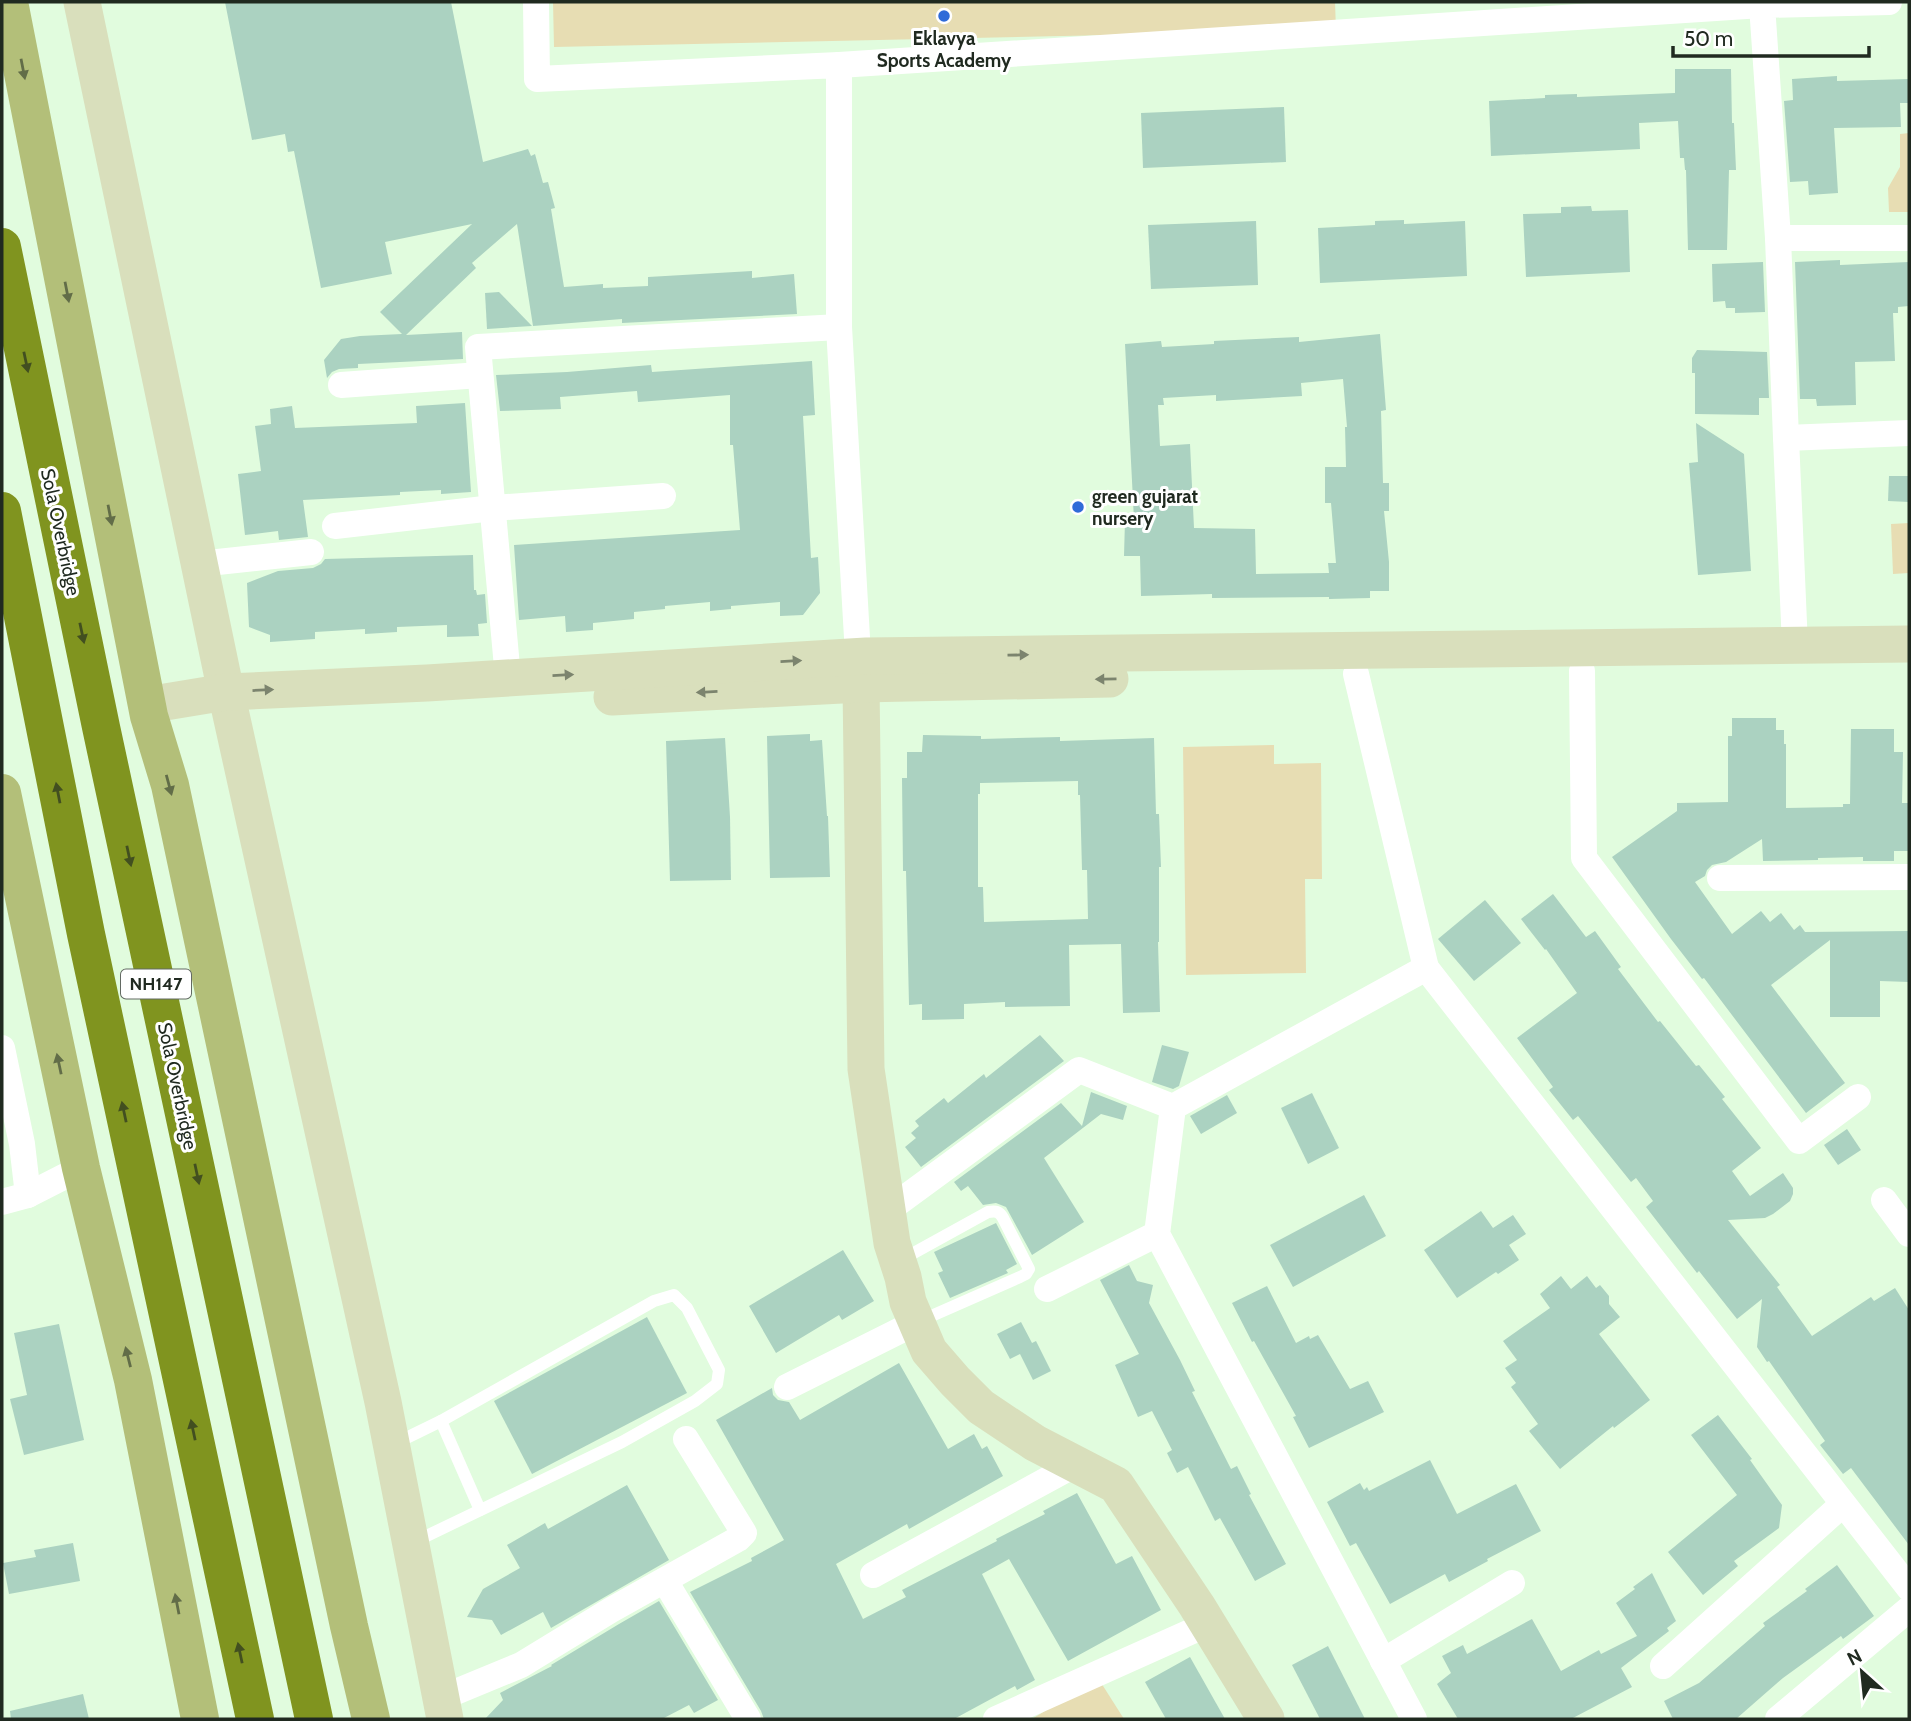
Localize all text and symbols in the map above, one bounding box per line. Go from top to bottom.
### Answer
marker: Eklavya Sports Academy [936,8,952,24]
scale bar [1673,14,1869,58]
text: 50 m [1684,26,1733,51]
place label: Eklavya Sports Academy [877,27,1012,72]
one-way arrow [18,58,29,80]
one-way arrow [61,281,72,303]
one-way arrow [20,351,31,373]
street label: Sola Overbridge [36,466,85,598]
place label: green gujarat nursery [1092,485,1198,530]
marker: green gujarat nursery [1070,499,1086,515]
one-way arrow [105,504,116,526]
one-way arrow [76,622,87,644]
one-way arrow [1007,649,1029,661]
one-way arrow [780,655,802,666]
one-way arrow [553,669,575,680]
one-way arrow [1095,673,1117,685]
one-way arrow [252,685,274,696]
one-way arrow [696,687,718,698]
one-way arrow [164,774,175,796]
one-way arrow [52,782,63,804]
one-way arrow [123,845,134,867]
road number: NH147 [121,970,191,999]
street label: Sola Overbridge [153,1020,202,1152]
one-way arrow [53,1053,64,1075]
one-way arrow [118,1101,129,1123]
one-way arrow [191,1163,202,1185]
one-way arrow [122,1346,133,1368]
one-way arrow [187,1419,198,1441]
one-way arrow [172,1593,183,1615]
north arrow [1827,1637,1897,1707]
one-way arrow [235,1642,246,1664]
text: N [1843,1644,1866,1671]

